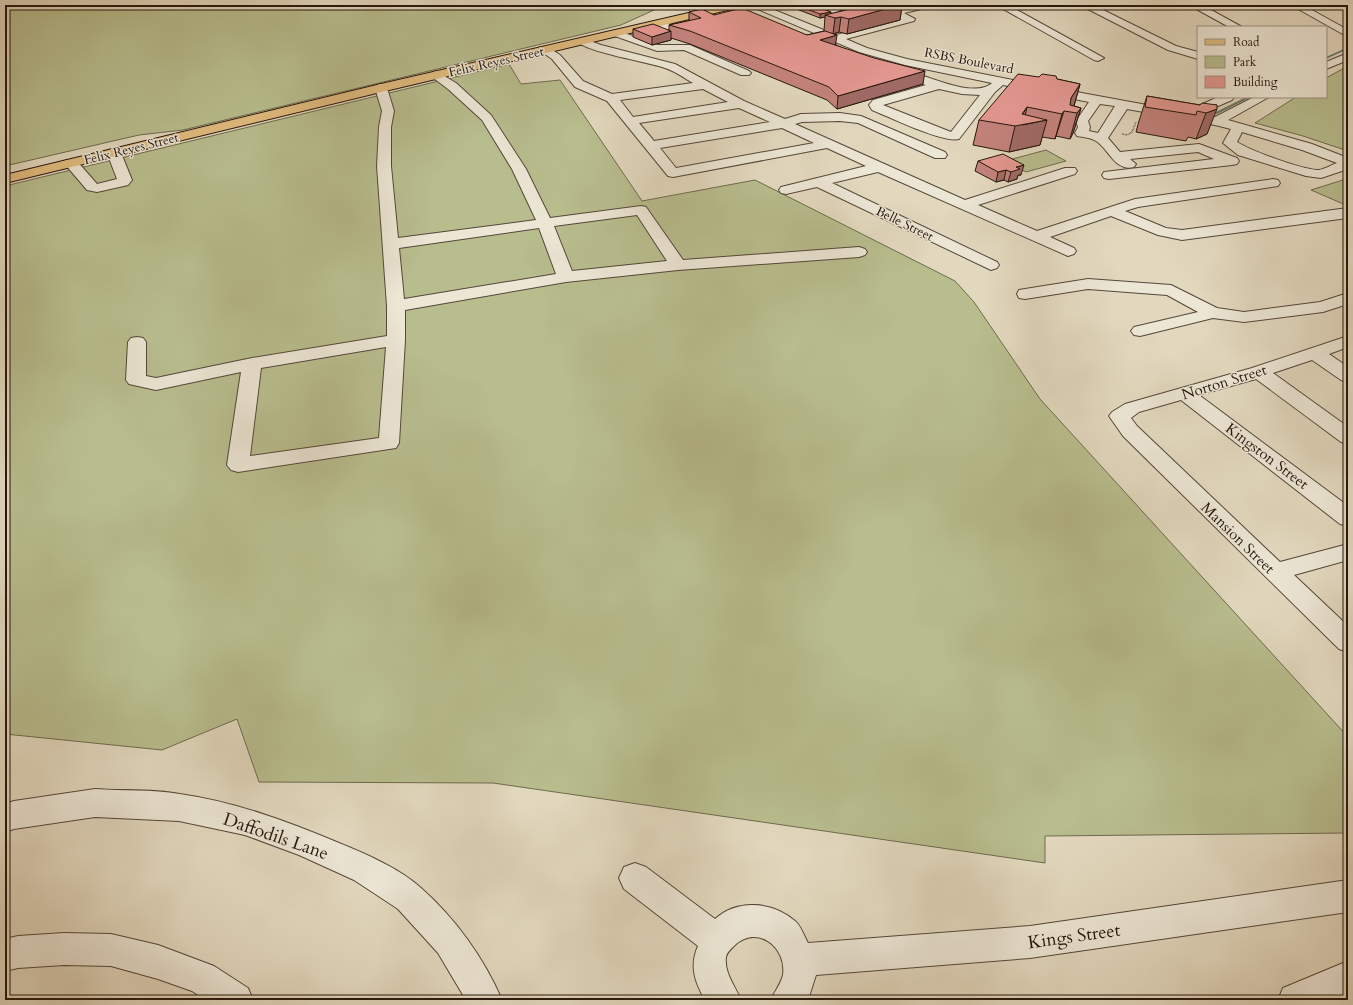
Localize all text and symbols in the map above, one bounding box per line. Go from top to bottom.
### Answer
legend [1197,26,1327,98]
text: Road [1233,34,1260,50]
street label: Felix Reyes Street [447,42,546,82]
street label: RSBS Boulevard [923,44,1015,78]
text: Park [1233,54,1257,70]
text: Building [1233,74,1278,90]
street label: Felix Reyes Street [82,129,180,169]
street label: Belle Street [873,202,936,246]
street label: Norton Street [1179,360,1269,404]
street label: Kingston Street [1222,418,1313,494]
street label: Mansion Street [1197,498,1279,578]
street label: Daffodils Lane [220,807,332,866]
street label: Kings Street [1026,918,1122,955]

